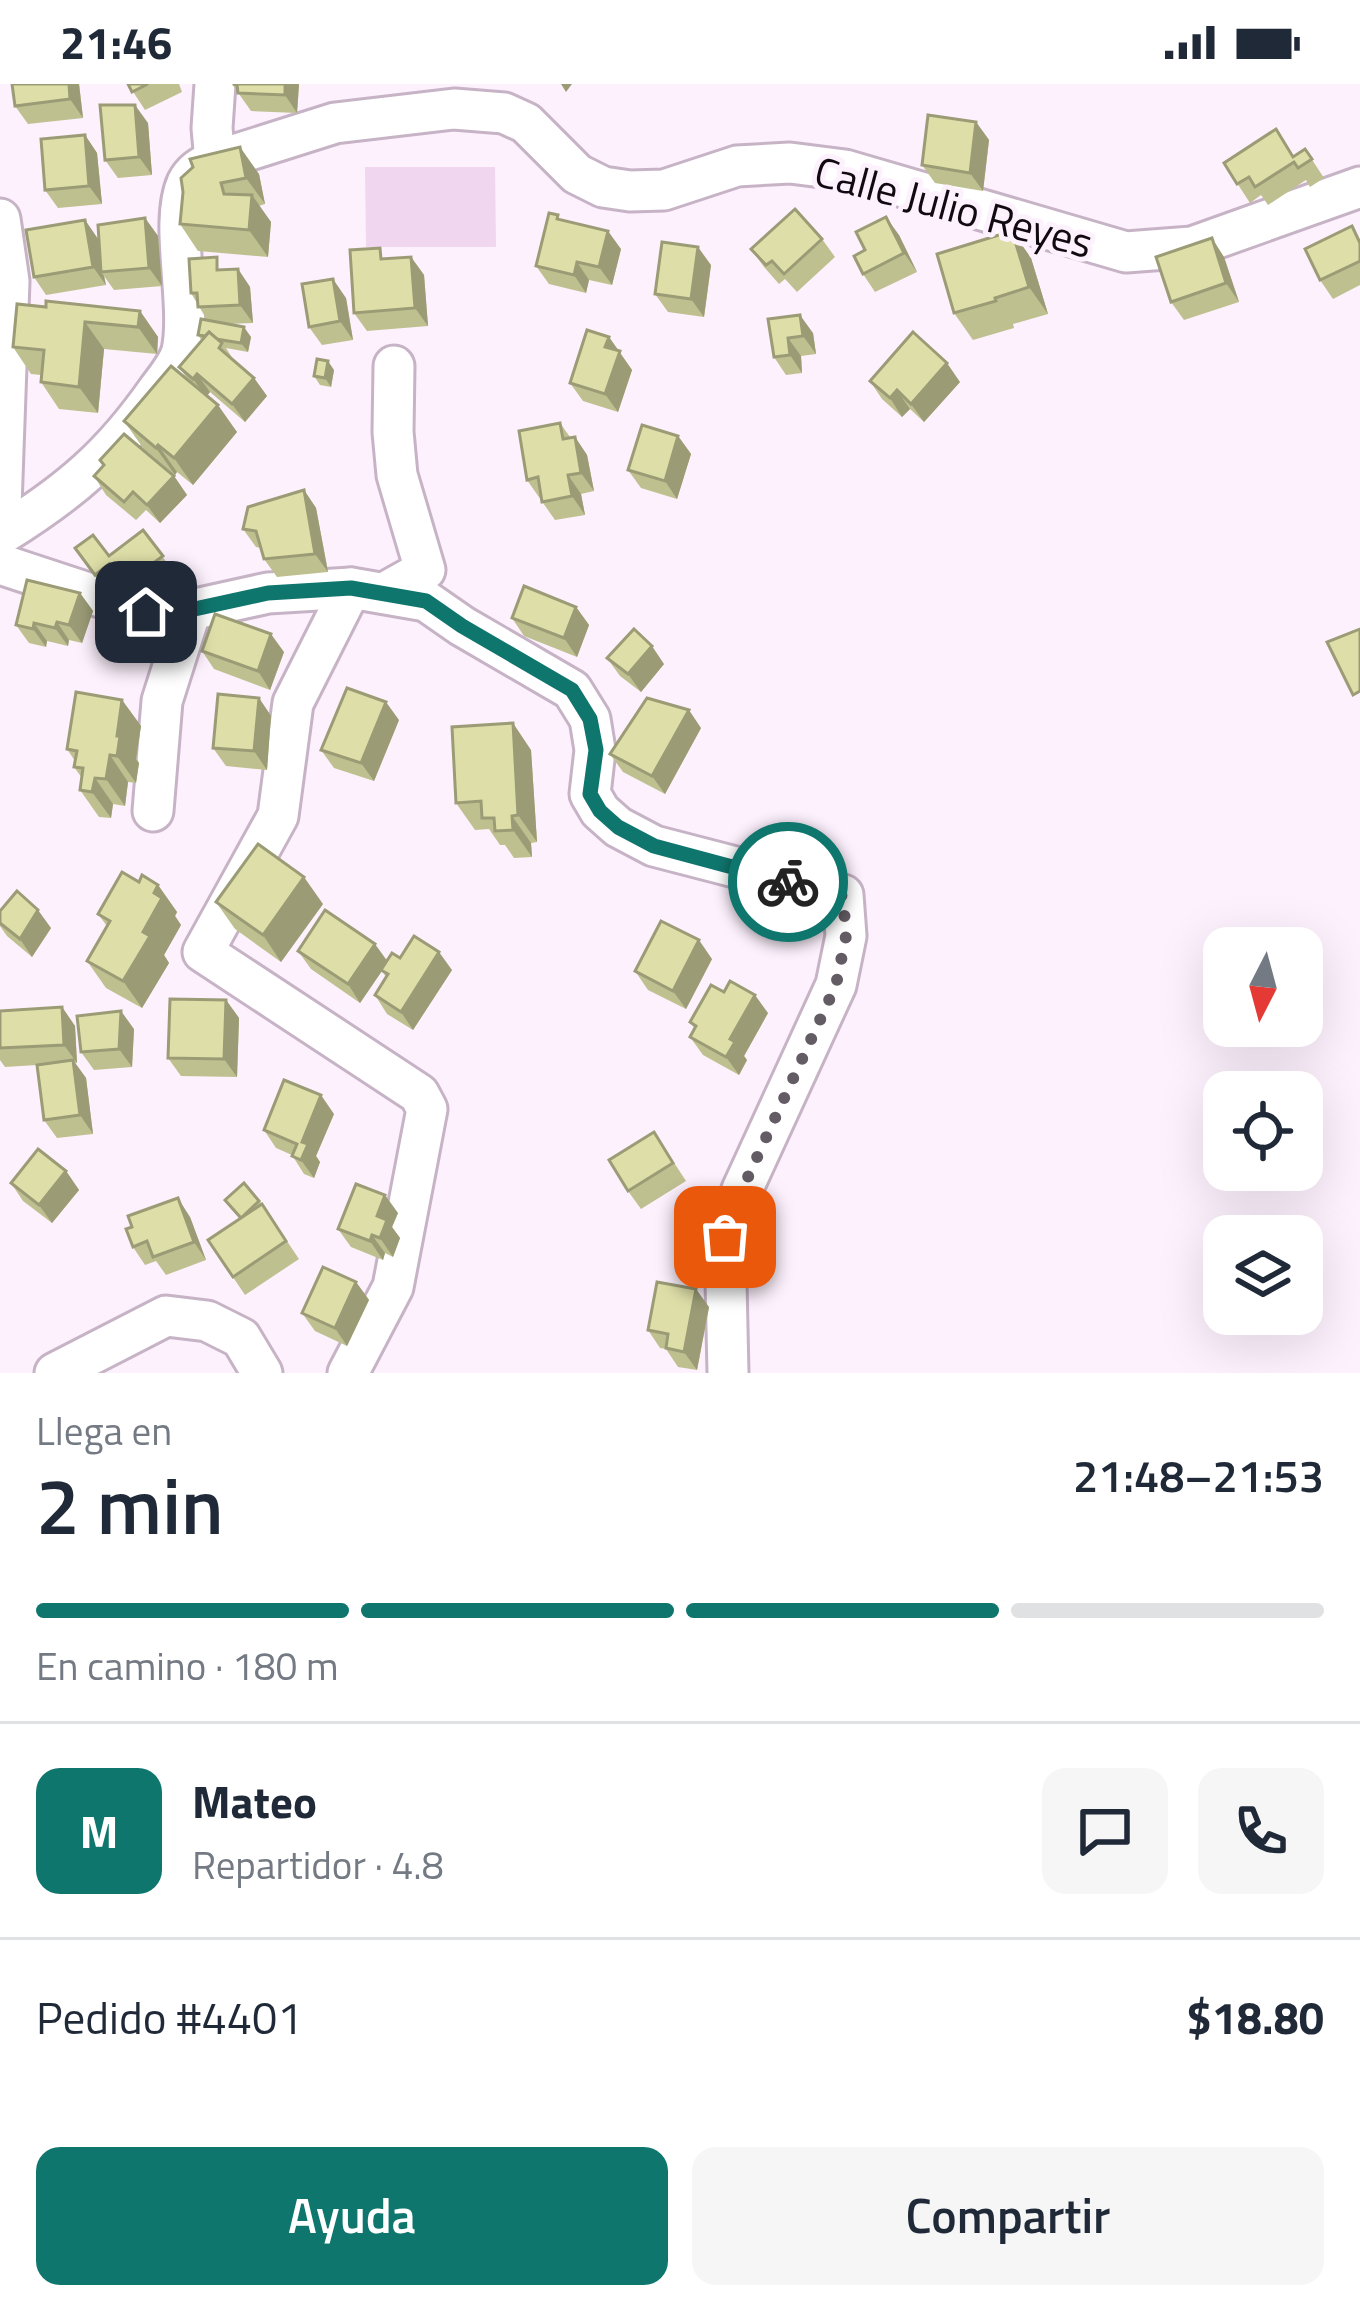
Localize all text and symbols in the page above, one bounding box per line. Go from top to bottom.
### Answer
text: 21:46 [60,8,172,76]
street label: Calle Julio Reyes [808,138,1100,274]
pin [95,561,197,663]
icon: home [113,579,179,645]
courier [728,822,848,942]
icon: bike [755,849,821,915]
north arrow [1203,927,1323,1047]
map controls [1203,927,1323,1335]
button: locate [1203,1071,1323,1191]
pin [674,1186,776,1288]
icon: bag [692,1204,758,1270]
button: layers [1203,1215,1323,1335]
text: Llega en [36,1401,172,1460]
text: 21:48–21:53 [1073,1441,1324,1509]
text: 2 min [36,1446,224,1564]
text: En camino · 180 m [36,1636,339,1695]
text: Mateo [192,1767,317,1835]
button: chat [1042,1768,1168,1894]
button: phone [1198,1768,1324,1894]
text: M [80,1797,118,1865]
text: Repartidor · 4.8 [192,1835,444,1894]
text: Pedido #4401 [36,1983,302,2051]
text: $18.80 [1186,1983,1324,2051]
button: Ayuda [36,2147,668,2285]
button: Compartir [692,2147,1324,2285]

